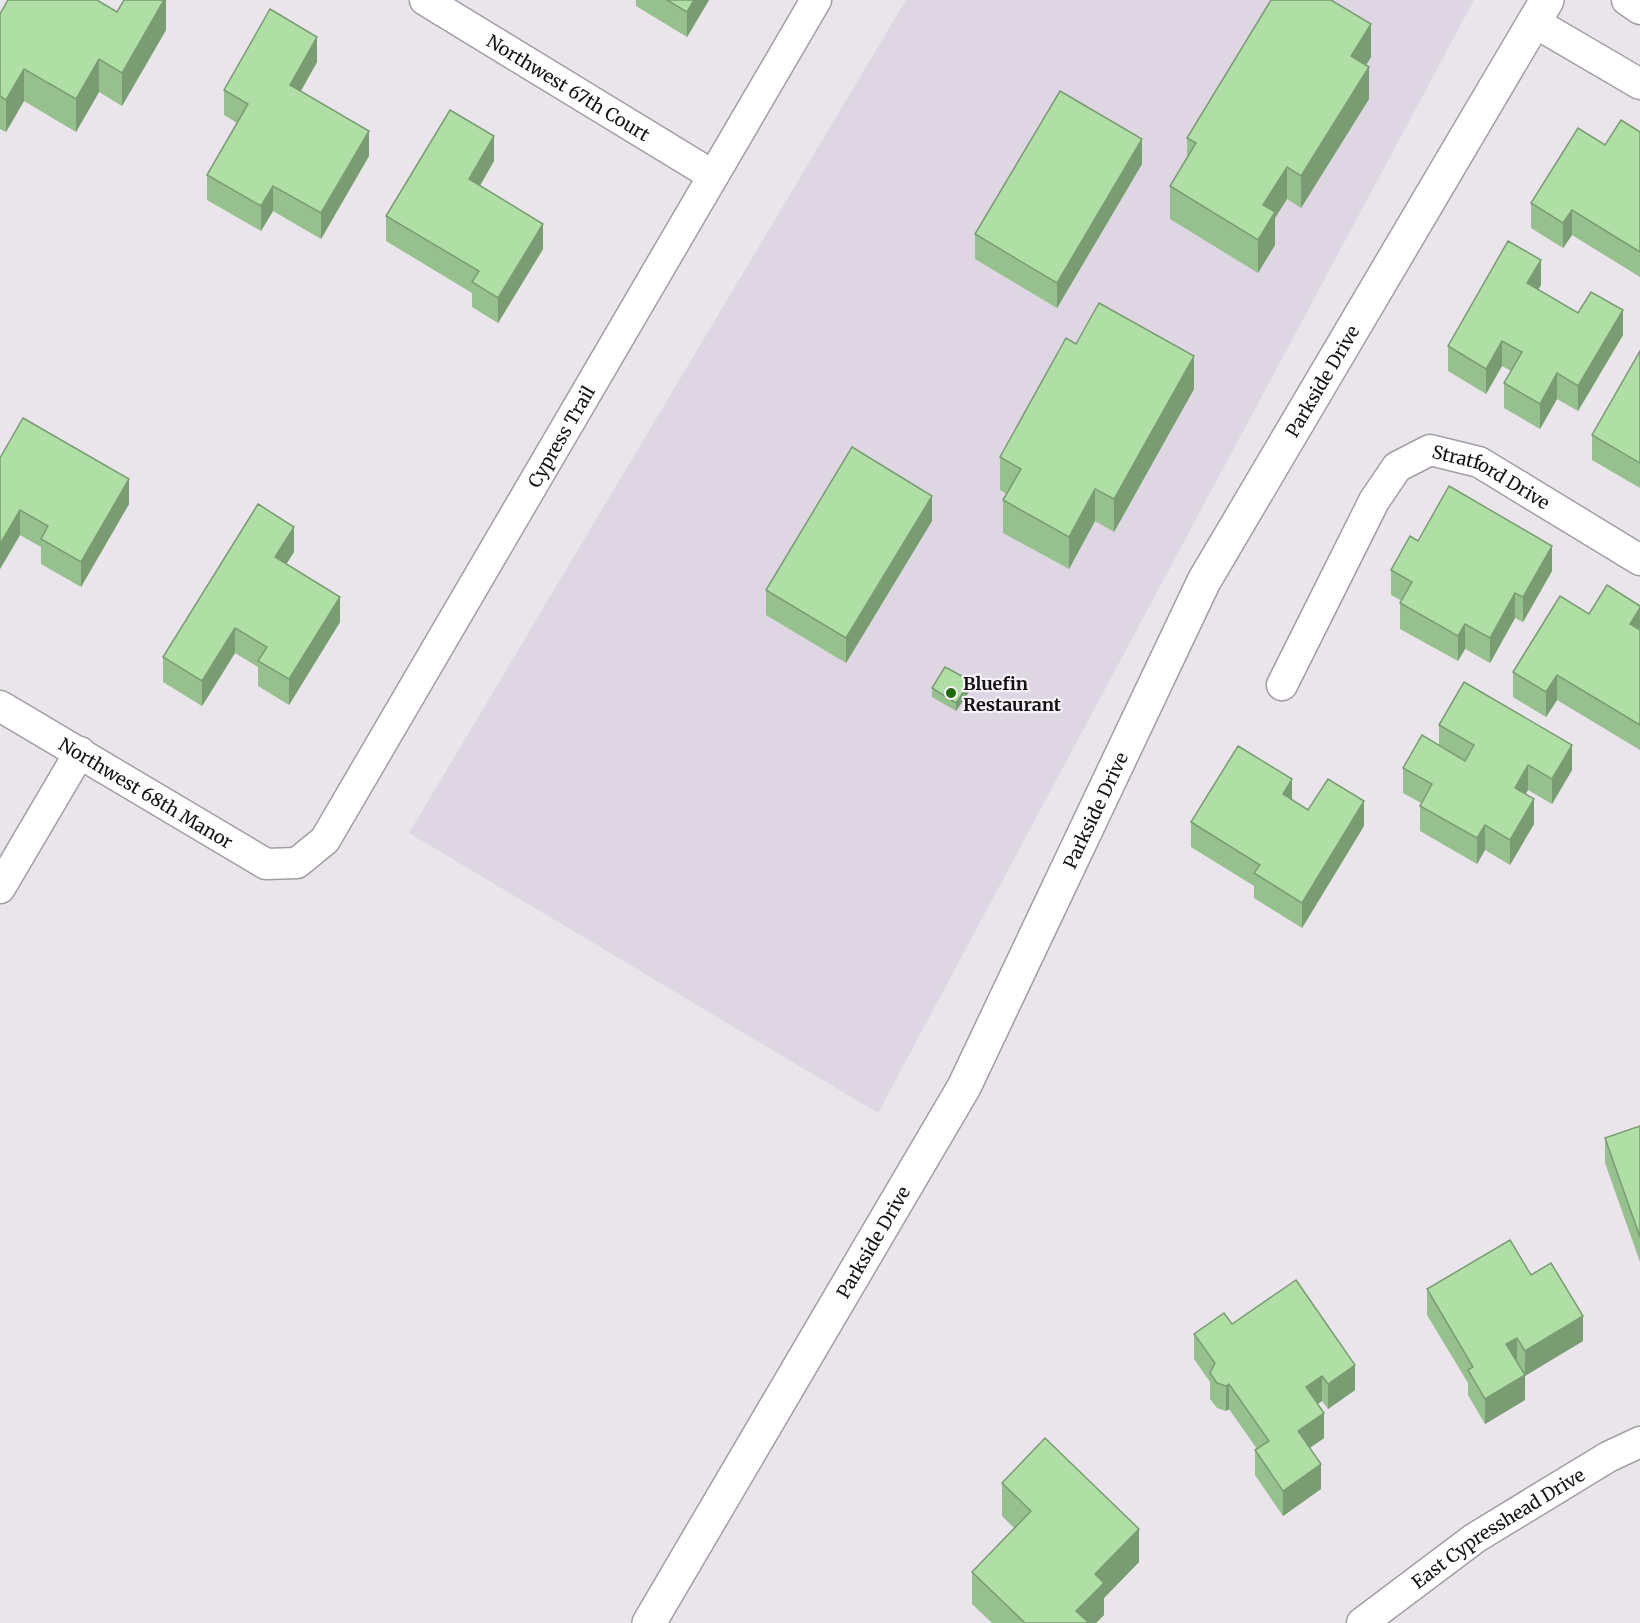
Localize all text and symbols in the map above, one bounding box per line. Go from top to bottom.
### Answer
street label: Northwest 67th Court [483,29,654,146]
street label: Parkside Drive [1280,321,1364,441]
street label: Cypress Trail [522,381,600,491]
street label: Stratford Drive [1430,439,1554,514]
place label: Bluefin Restaurant [963,672,1062,716]
marker: Bluefin Restaurant [944,686,958,700]
street label: Northwest 68th Manor [55,732,237,853]
street label: Parkside Drive [1058,748,1133,872]
street label: Parkside Drive [831,1182,915,1302]
street label: East Cypresshead Drive [1407,1463,1589,1593]

